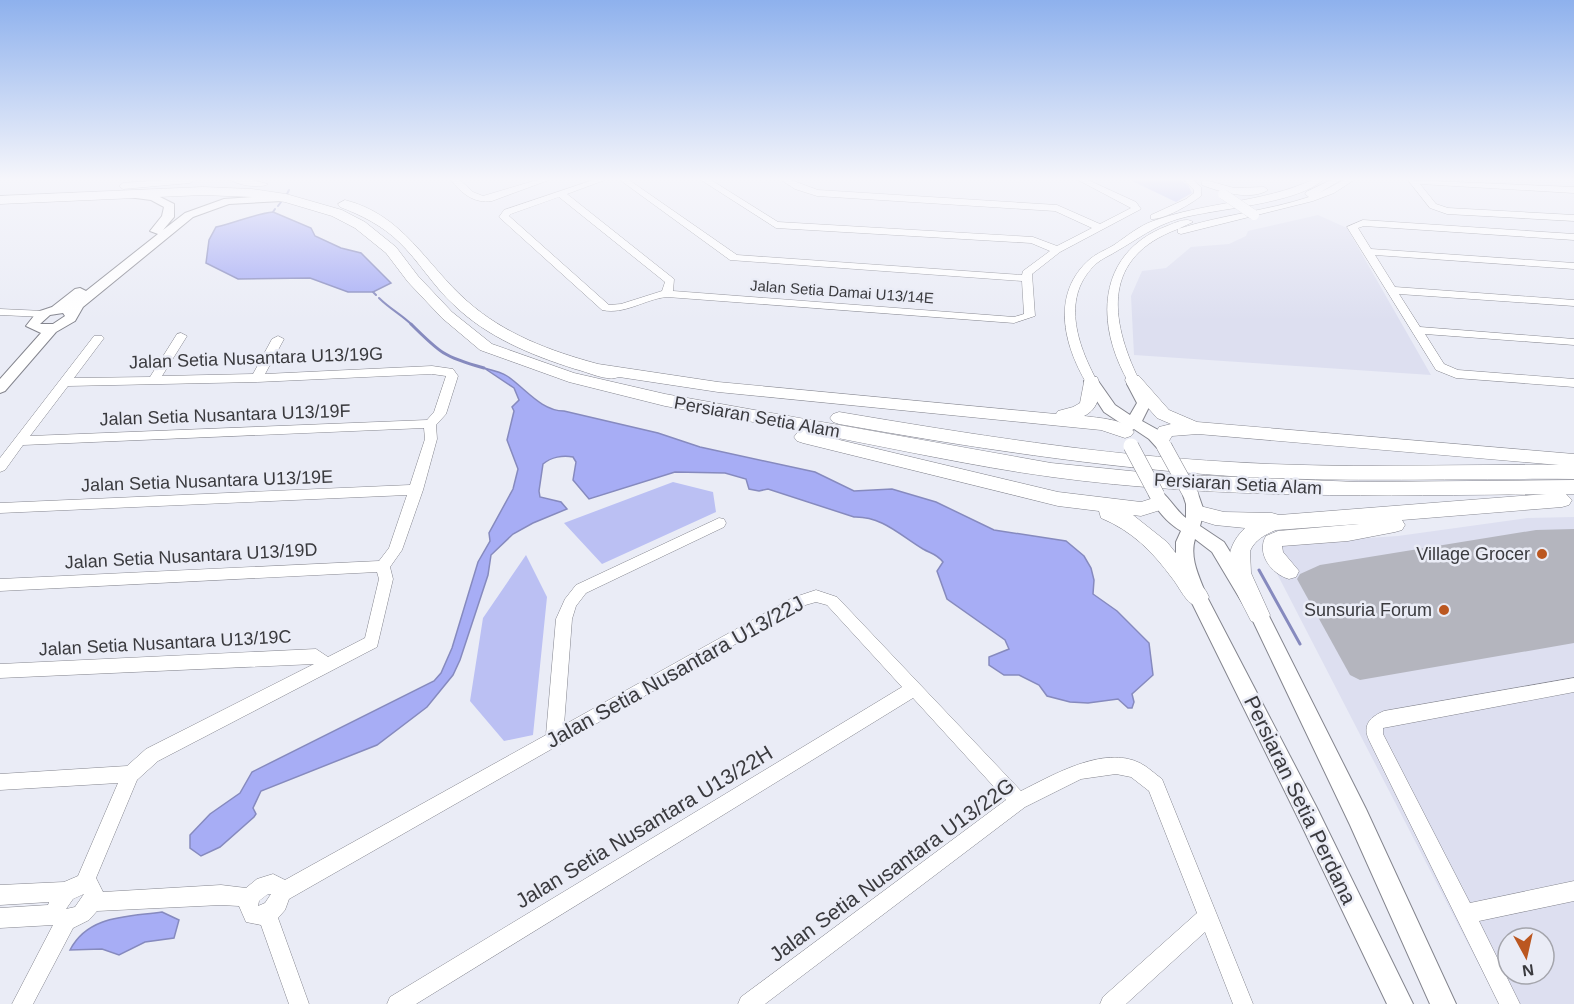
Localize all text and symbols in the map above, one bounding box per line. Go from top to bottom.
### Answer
street label: Jalan Setia Damai U13/14E [750,277,935,306]
street label: Jalan Setia Nusantara U13/19G [129,344,383,372]
street label: Persiaran Setia Alam [672,393,842,441]
street label: Jalan Setia Nusantara U13/19F [99,401,351,429]
street label: Jalan Setia Nusantara U13/19E [81,467,333,495]
street label: Persiaran Setia Alam [1154,470,1322,498]
street label: Jalan Setia Nusantara U13/19D [64,539,318,573]
place label: Village Grocer [1416,544,1530,564]
marker: Village Grocer [1535,547,1549,561]
street label: Jalan Setia Nusantara U13/22J [542,591,807,752]
place label: Sunsuria Forum [1304,600,1432,620]
marker: Sunsuria Forum [1437,603,1451,617]
street label: Jalan Setia Nusantara U13/19C [38,626,292,660]
street label: Persiaran Setia Perdana [1240,692,1361,908]
street label: Jalan Setia Nusantara U13/22H [511,741,776,912]
street label: Jalan Setia Nusantara U13/22G [765,773,1018,966]
north arrow [1496,926,1556,986]
text: N [1521,961,1535,980]

